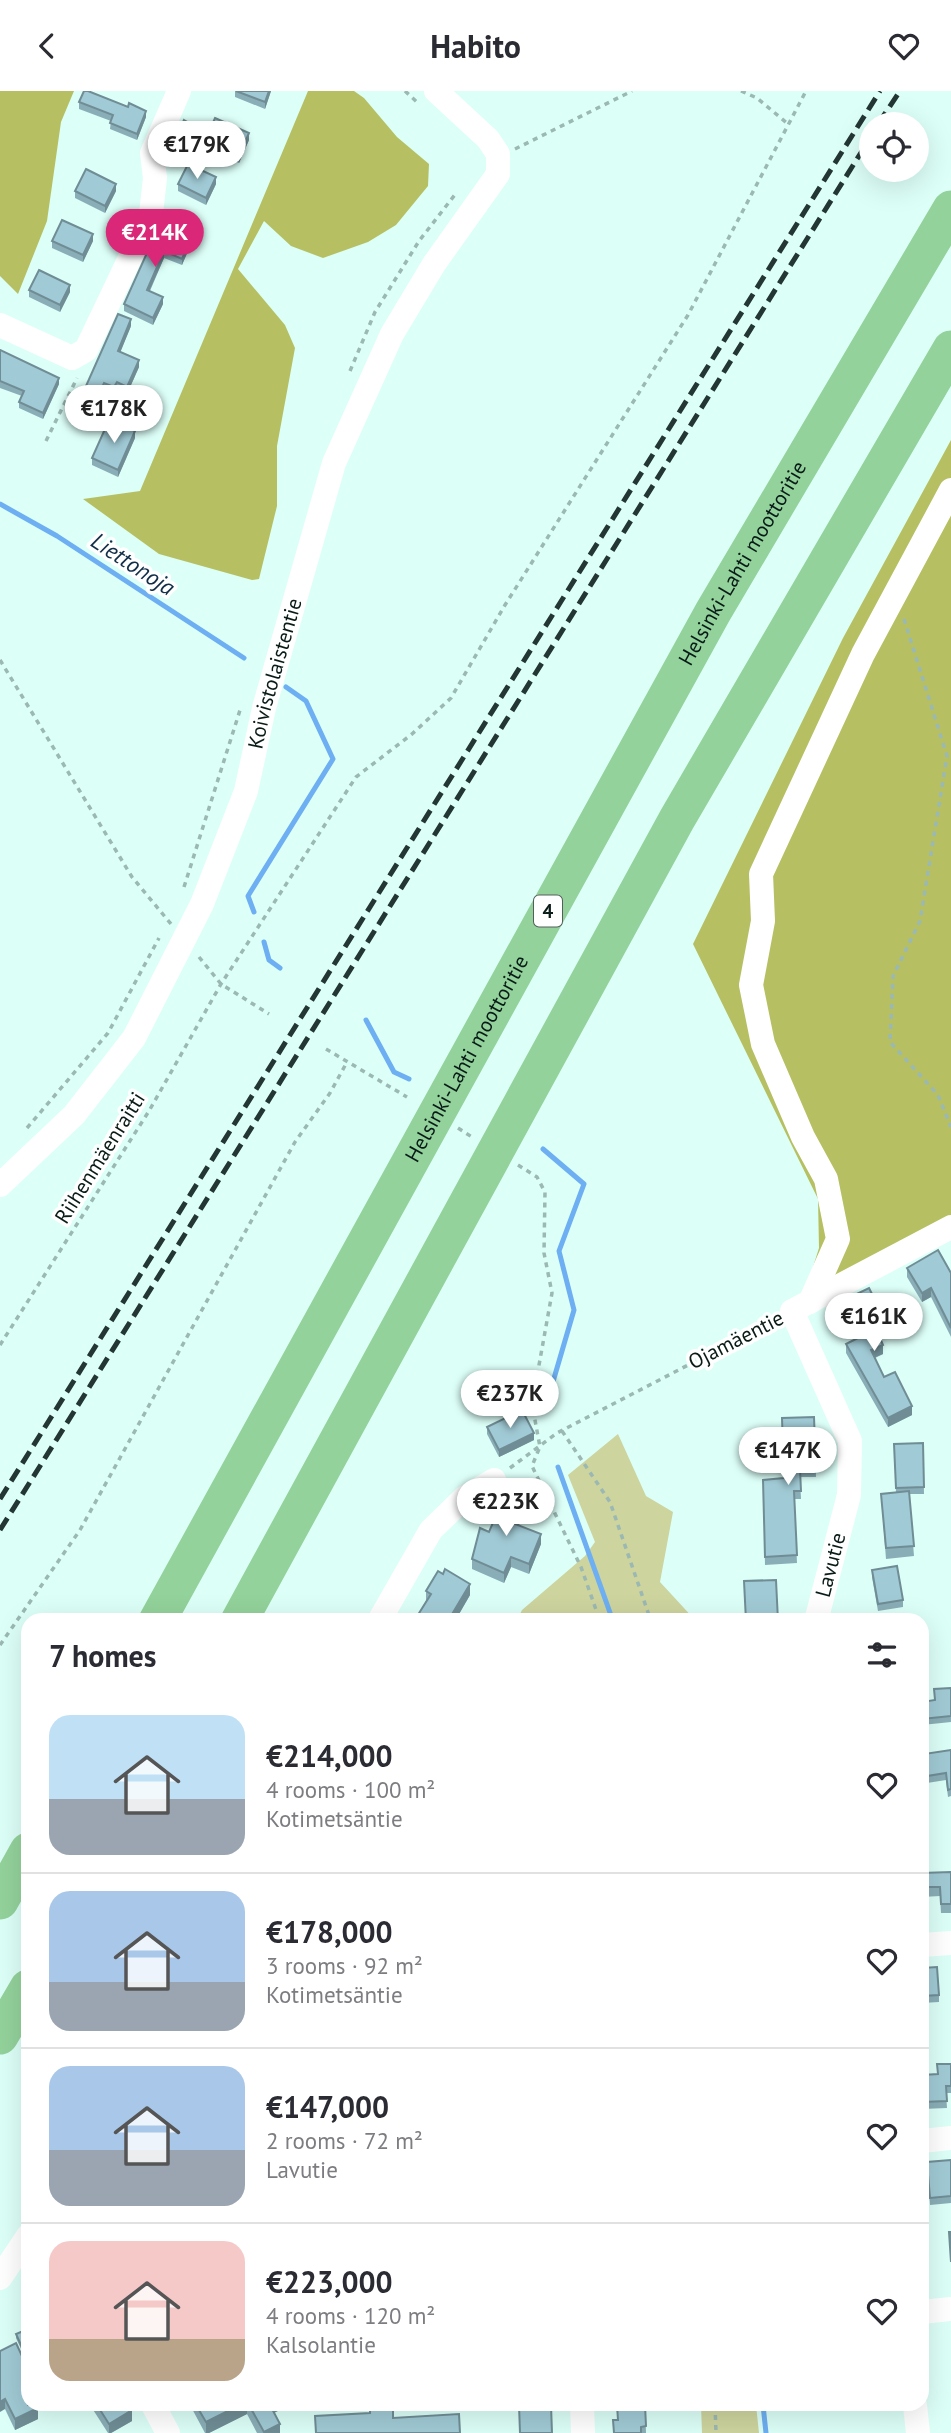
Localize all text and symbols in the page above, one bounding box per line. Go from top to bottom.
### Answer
text: Habito [430,25,521,67]
icon: back [28,27,66,65]
icon: heart [885,27,923,65]
map controls [859,112,929,182]
button: locate [859,112,929,182]
pin: €179K [148,122,246,181]
text: €179K [164,129,230,158]
pin: €214K [106,209,204,269]
text: €214K [122,217,188,246]
pin: €178K [65,385,163,445]
text: €178K [81,393,147,422]
street label: Helsinki-Lahti moottoritie [672,456,812,670]
water label: Liettonoja [86,526,181,601]
street label: Koivistolaistentie [242,595,308,751]
road number: 4 [534,895,562,926]
street label: Helsinki-Lahti moottoritie [399,950,534,1167]
street label: Riihenmäenraitti [48,1087,151,1229]
pin: €161K [825,1293,923,1353]
text: €161K [841,1301,907,1330]
street label: Ojamäentie [684,1304,788,1375]
pin: €237K [461,1371,559,1430]
text: €237K [477,1378,543,1407]
pin: €147K [739,1427,837,1487]
text: €147K [755,1435,821,1464]
pin: €223K [457,1479,555,1538]
text: €223K [473,1486,539,1515]
street label: Lavutie [809,1530,852,1600]
text: 7 homes [49,1636,157,1675]
icon: filters [863,1636,901,1674]
text: €214,000 [266,1736,393,1775]
icon: home [105,1743,189,1827]
icon: heart [863,1766,901,1804]
text: 4 rooms · 100 m² [266,1775,435,1804]
text: Kotimetsäntie [266,1804,403,1833]
text: €178,000 [266,1912,393,1951]
icon: home [105,1919,189,2003]
icon: heart [863,1942,901,1980]
text: 3 rooms · 92 m² [266,1951,423,1980]
text: Kotimetsäntie [266,1980,403,2009]
text: €147,000 [266,2087,389,2126]
icon: home [105,2094,189,2178]
icon: heart [863,2117,901,2155]
text: 2 rooms · 72 m² [266,2126,423,2155]
text: Lavutie [266,2155,338,2184]
text: €223,000 [266,2262,393,2301]
icon: home [105,2269,189,2353]
icon: heart [863,2292,901,2330]
text: 4 rooms · 120 m² [266,2301,435,2330]
text: Kalsolantie [266,2330,376,2359]

